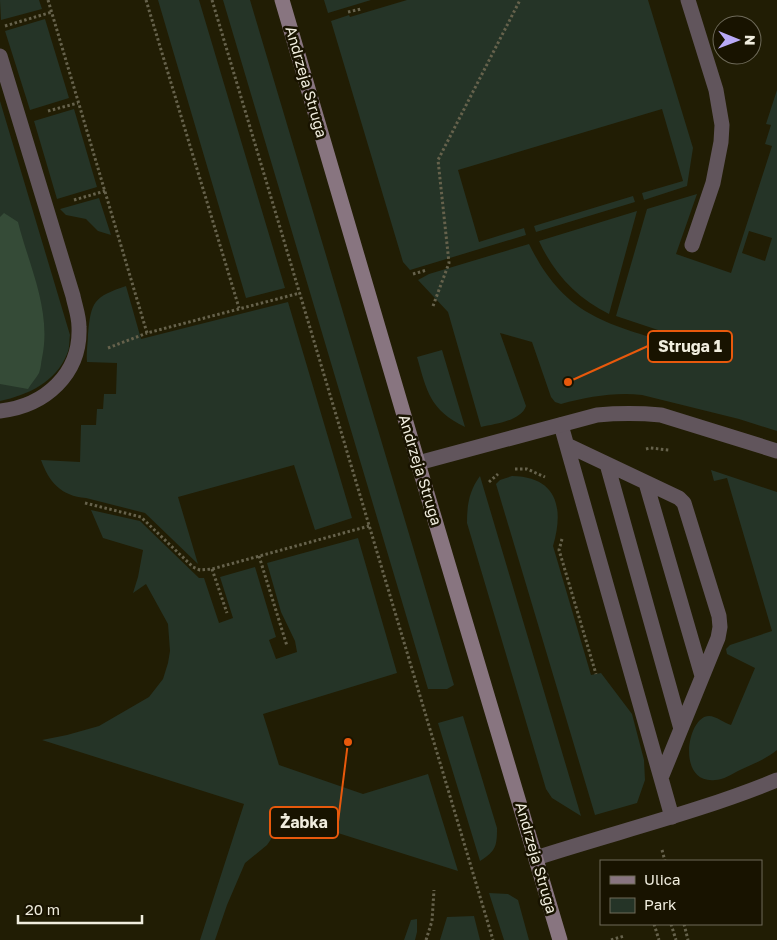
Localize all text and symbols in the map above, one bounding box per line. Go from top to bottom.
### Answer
north arrow [712,15,762,65]
street label: Andrzeja Struga [282,24,331,139]
text: N [742,35,759,46]
callout: Struga 1 [648,331,732,362]
text: Struga 1 [658,336,722,356]
street label: Andrzeja Struga [396,412,446,527]
street label: Andrzeja Struga [512,800,561,915]
callout: Żabka [270,807,338,838]
text: Żabka [280,812,328,832]
legend [600,860,762,925]
text: Ulica [644,870,680,888]
scale bar [18,892,141,924]
text: Park [644,895,677,913]
text: 20 m [25,900,60,918]

